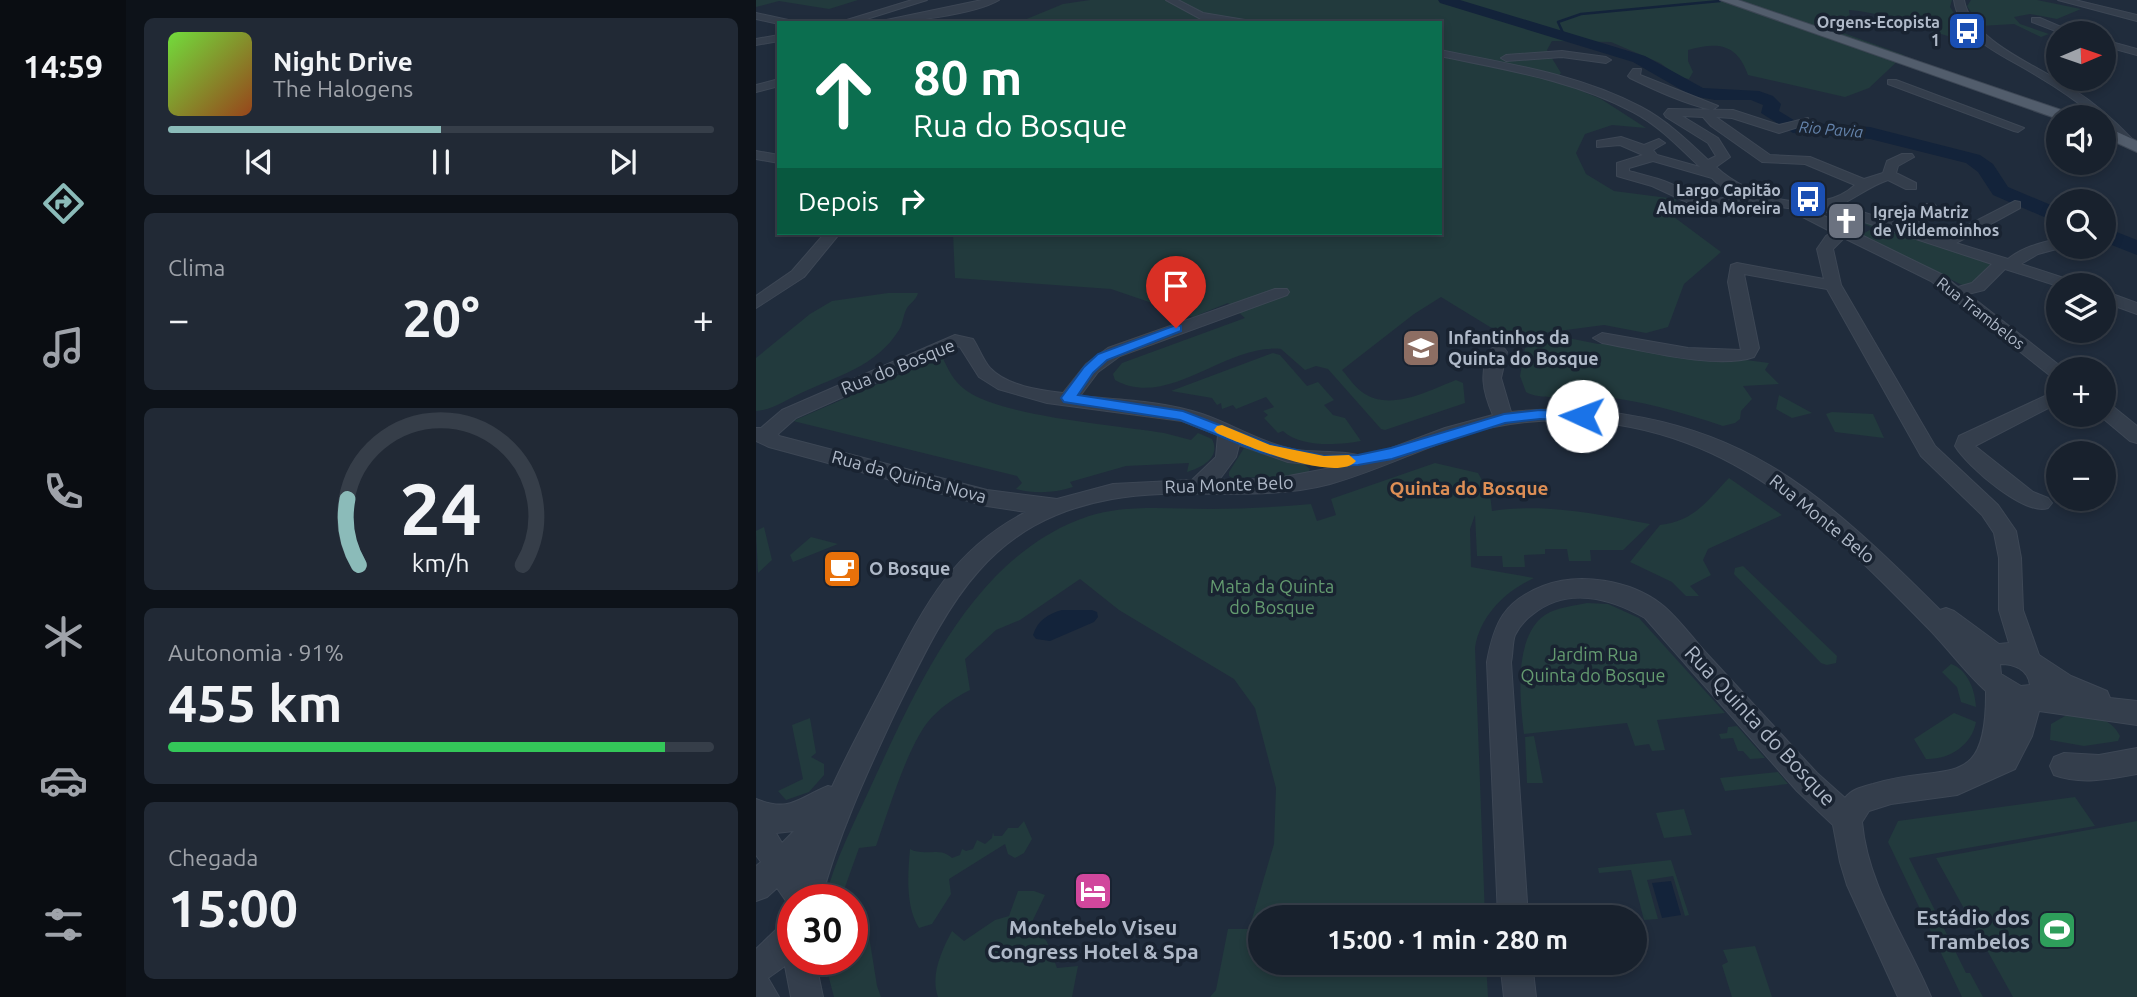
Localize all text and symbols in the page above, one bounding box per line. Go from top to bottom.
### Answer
bus stop icon: Orgens-Ecopista 1 [1946,10,1988,52]
place label: Orgens-Ecopista 1 [1817,13,1940,49]
north arrow [2046,21,2116,91]
map controls [2046,21,2116,511]
text: Night Drive [273,47,413,76]
text: 14:59 [23,48,103,84]
icon: ahead [798,49,889,140]
text: 80 m [913,49,1022,104]
text: The Halogens [273,76,413,101]
button: sound [2046,105,2116,175]
text: Rua do Bosque [913,107,1127,143]
water label: Rio Pavia [1798,117,1864,141]
icon: previous [240,143,278,181]
icon: pause [422,143,460,181]
icon: next [604,143,642,181]
bus stop icon: Largo Capitão Almeida Moreira [1787,178,1829,220]
icon: directions [39,179,88,228]
place label: Largo Capitão Almeida Moreira [1656,181,1781,217]
icon: right [893,182,931,220]
text: Depois [798,187,879,216]
button: search [2046,189,2116,259]
church icon: Igreja Matriz de Vildemoinhos [1825,200,1867,242]
place label: Igreja Matriz de Vildemoinhos [1873,203,1999,239]
text: Clima [168,255,225,280]
pin [1146,256,1206,328]
icon: arrive [1157,267,1195,305]
street label: Rua Trambelos [1934,273,2028,353]
button: layers [2046,273,2116,343]
text: 20° [402,289,480,347]
text: − [168,298,189,340]
text: + [693,298,714,340]
icon: music [39,323,88,372]
school or university icon: Infantinhos da Quinta do Bosque [1400,327,1442,369]
place label: Infantinhos da Quinta do Bosque [1448,327,1599,368]
street label: Rua do Bosque [838,334,957,398]
button: + [2046,357,2116,427]
position arrow [1545,379,1619,453]
button: − [2046,441,2116,511]
street label: Rua da Quinta Nova [829,446,989,507]
icon: phone [39,467,88,516]
text: 24 [400,467,482,549]
street label: Rua Monte Belo [1766,470,1879,567]
street label: Rua Monte Belo [1164,472,1294,496]
district label: Quinta do Bosque [1390,477,1549,499]
text: km/h [412,548,470,576]
cafe icon: O Bosque [821,548,863,590]
place label: O Bosque [869,558,950,578]
park label: Mata da Quinta do Bosque [1210,576,1334,617]
icon: climate [39,612,88,661]
text: Autonomia · 91% [168,640,344,665]
street label: Rua Quinta do Bosque [1680,640,1841,810]
park label: Jardim Rua Quinta do Bosque [1520,644,1666,686]
text: 455 km [168,674,342,732]
icon: car [39,756,88,805]
text: Chegada [168,845,258,870]
hotel icon: Montebelo Viseu Congress Hotel & Spa [1072,870,1114,912]
text: 15:00 [168,879,298,937]
speed limit sign: 30 [777,884,868,975]
icon: filters [39,900,88,949]
place label: Estádio dos Trambelos [1916,905,2030,953]
sports icon: Estádio dos Trambelos [2036,909,2078,951]
place label: Montebelo Viseu Congress Hotel & Spa [987,915,1199,963]
text: 15:00 · 1 min · 280 m [1327,925,1568,954]

